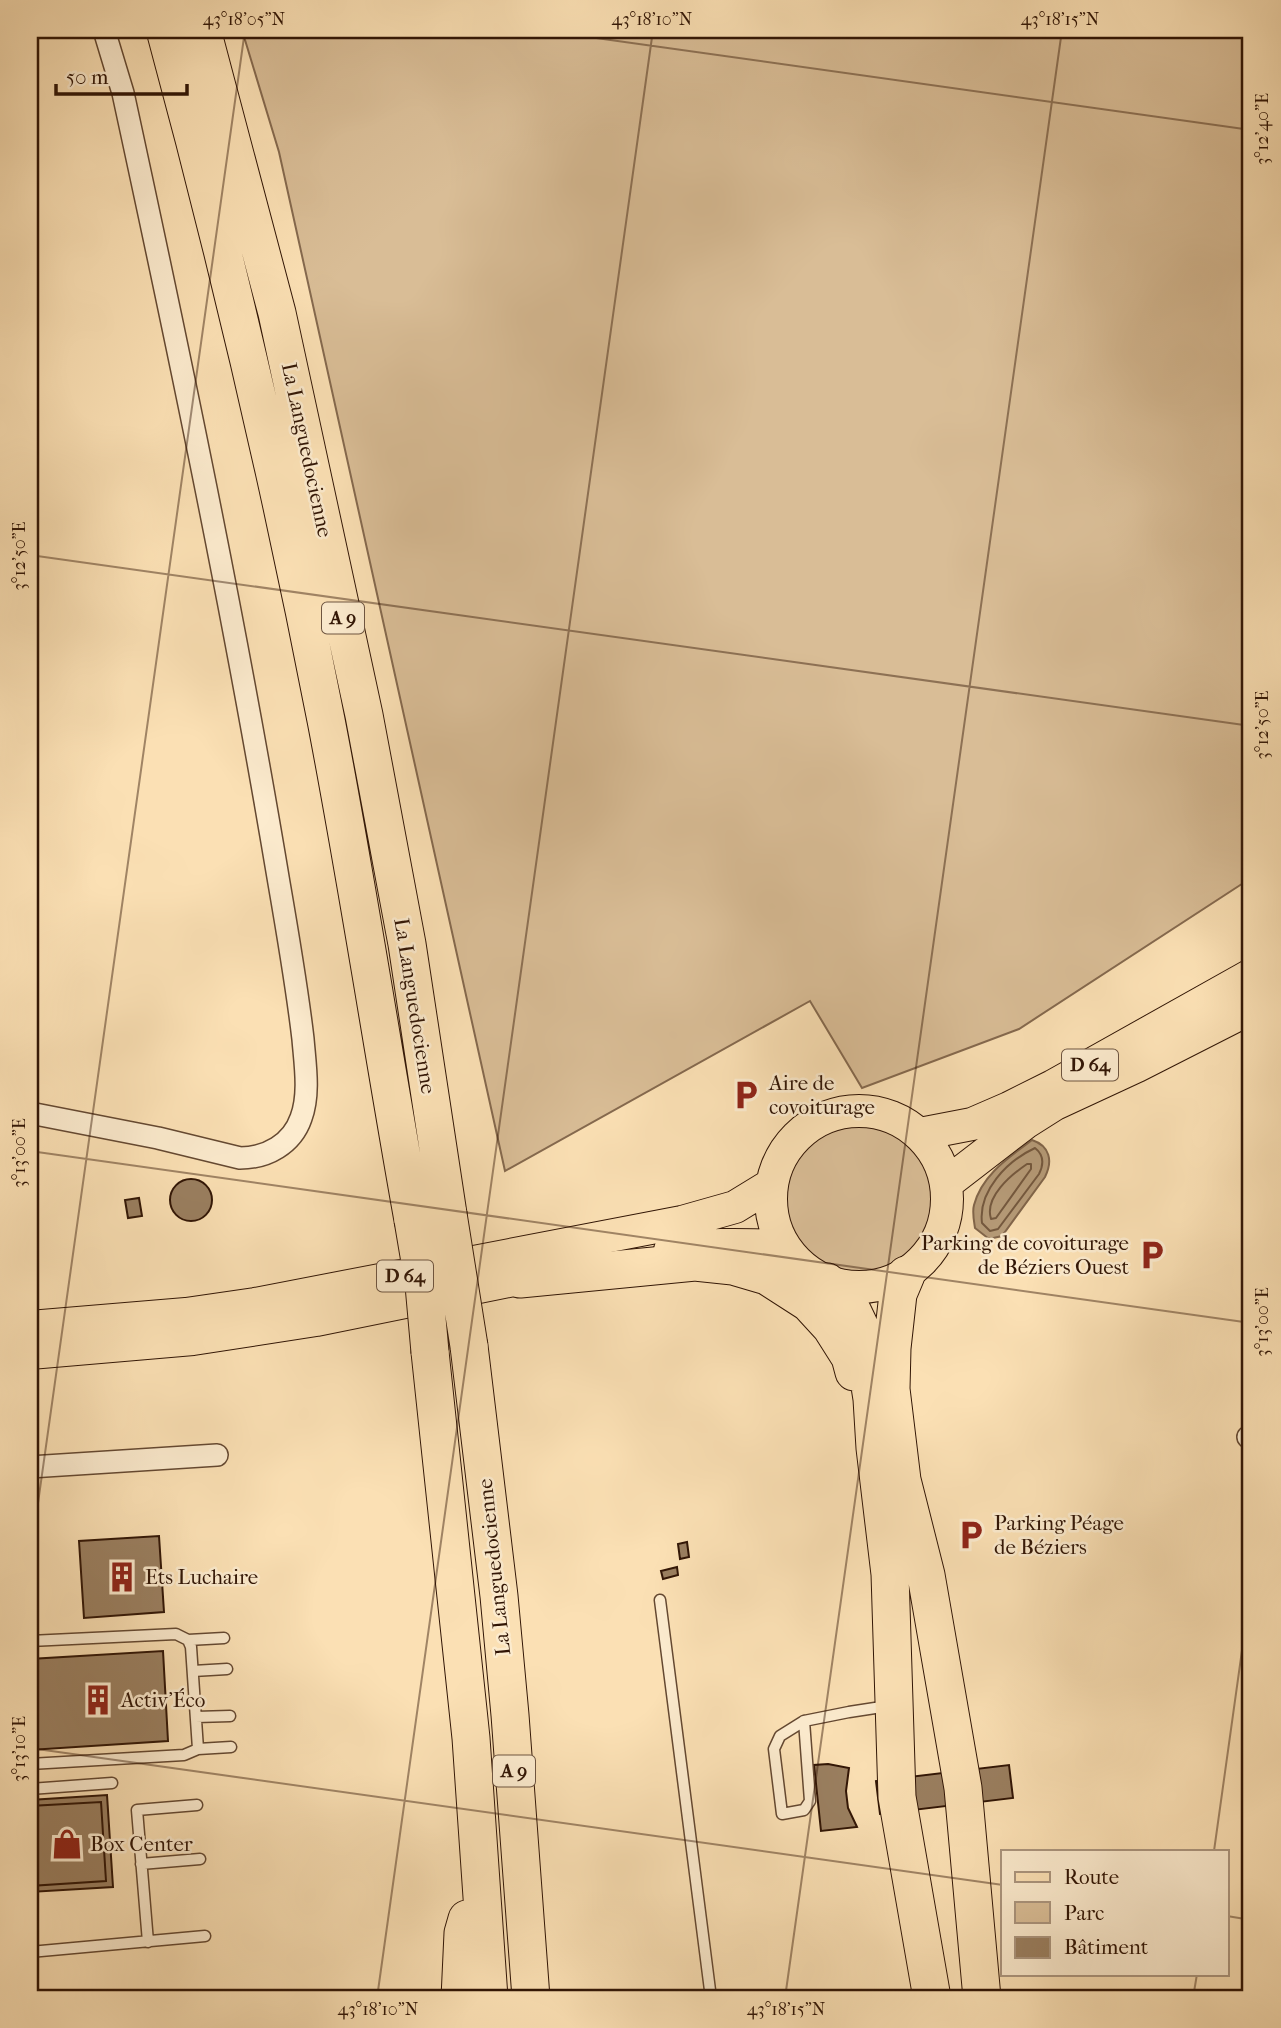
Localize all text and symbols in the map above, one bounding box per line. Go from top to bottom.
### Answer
text: 43°18'05"N [203,9,285,30]
text: 43°18'10"N [612,9,693,30]
text: 43°18'15"N [1021,9,1100,30]
scale bar [56,52,187,96]
text: 50 m [66,65,109,89]
text: 3°12'40"E [1252,93,1273,165]
street label: La Languedocienne [277,361,337,539]
text: 3°12'50"E [9,521,30,591]
road number: A 9 [322,603,364,634]
text: 3°12'50"E [1252,690,1273,760]
street label: La Languedocienne [389,916,441,1096]
road number: D 64 [1062,1050,1118,1080]
place label: Aire de covoiturage [768,1071,875,1119]
parking icon: Aire de covoiturage [729,1078,763,1112]
text: 3°13'00"E [9,1118,30,1188]
place label: Parking de covoiturage de Béziers Ouest [921,1231,1129,1279]
parking icon: Parking de covoiturage de Béziers Ouest [1135,1238,1169,1272]
road number: D 64 [377,1260,433,1292]
text: 3°13'00"E [1252,1287,1273,1357]
street label: La Languedocienne [473,1477,515,1657]
place label: Parking Péage de Béziers [994,1511,1124,1559]
parking icon: Parking Péage de Béziers [954,1518,988,1552]
building icon: Ets Luchaire [105,1560,139,1594]
place label: Ets Luchaire [145,1565,258,1589]
building icon: Activ'Éco [81,1683,115,1717]
place label: Activ'Éco [120,1688,205,1712]
text: 3°13'10"E [9,1716,30,1782]
road number: A 9 [493,1756,535,1786]
shop icon: Box Center [50,1827,84,1861]
place label: Box Center [90,1832,193,1856]
legend [1001,1850,1228,1976]
text: Route [1064,1865,1119,1889]
text: Parc [1064,1901,1104,1925]
text: Bâtiment [1064,1935,1149,1959]
text: 43°18'10"N [338,1999,419,2020]
text: 43°18'15"N [747,1999,826,2020]

